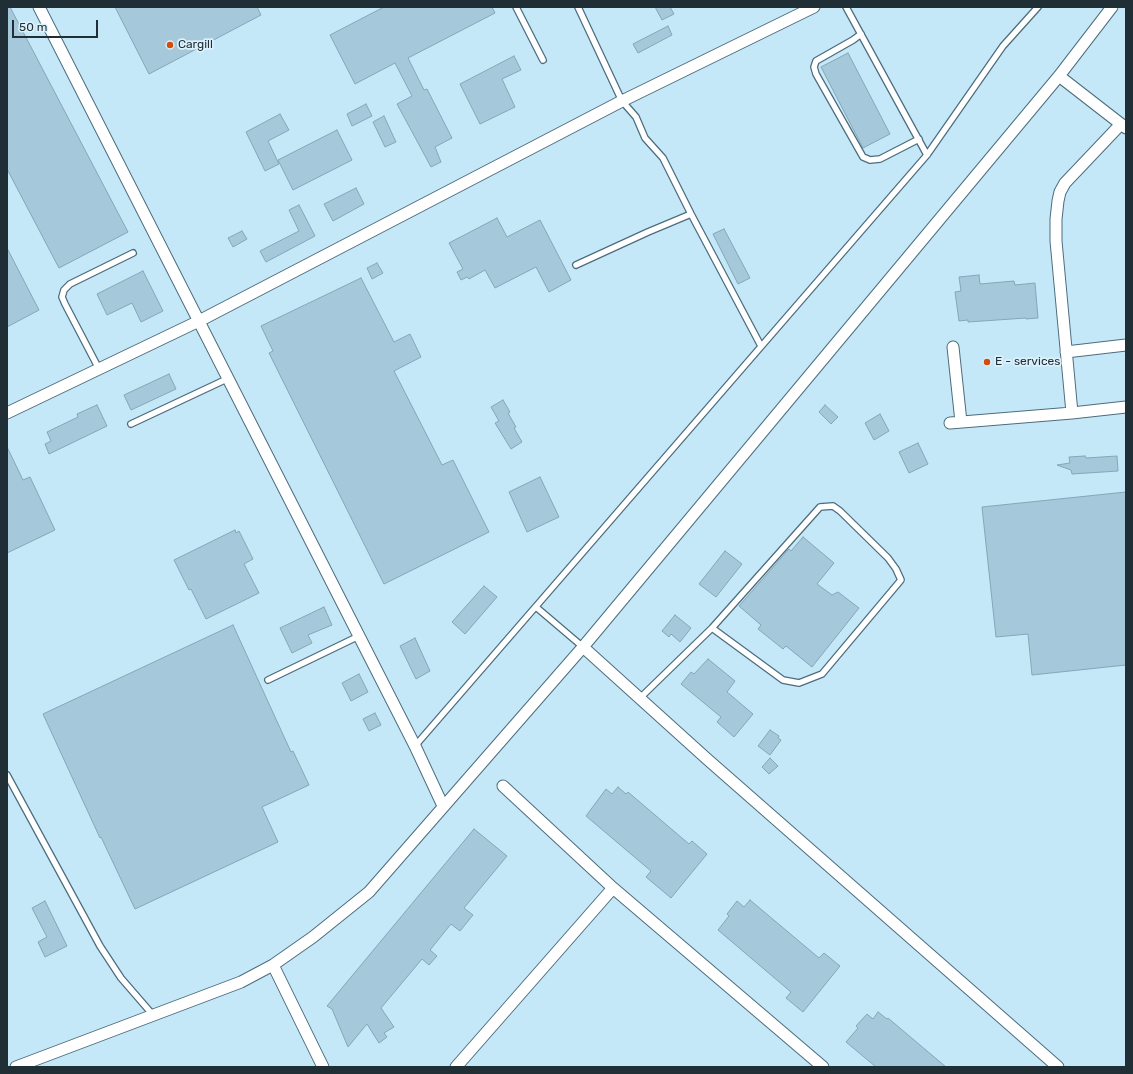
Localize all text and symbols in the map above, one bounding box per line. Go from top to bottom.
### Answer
scale bar [14,12,100,38]
text: 50 m [19,20,47,34]
place label: Cargill [178,38,213,52]
marker: Cargill [165,40,175,50]
place label: E - services [995,355,1060,369]
marker: E - services [982,357,992,367]

